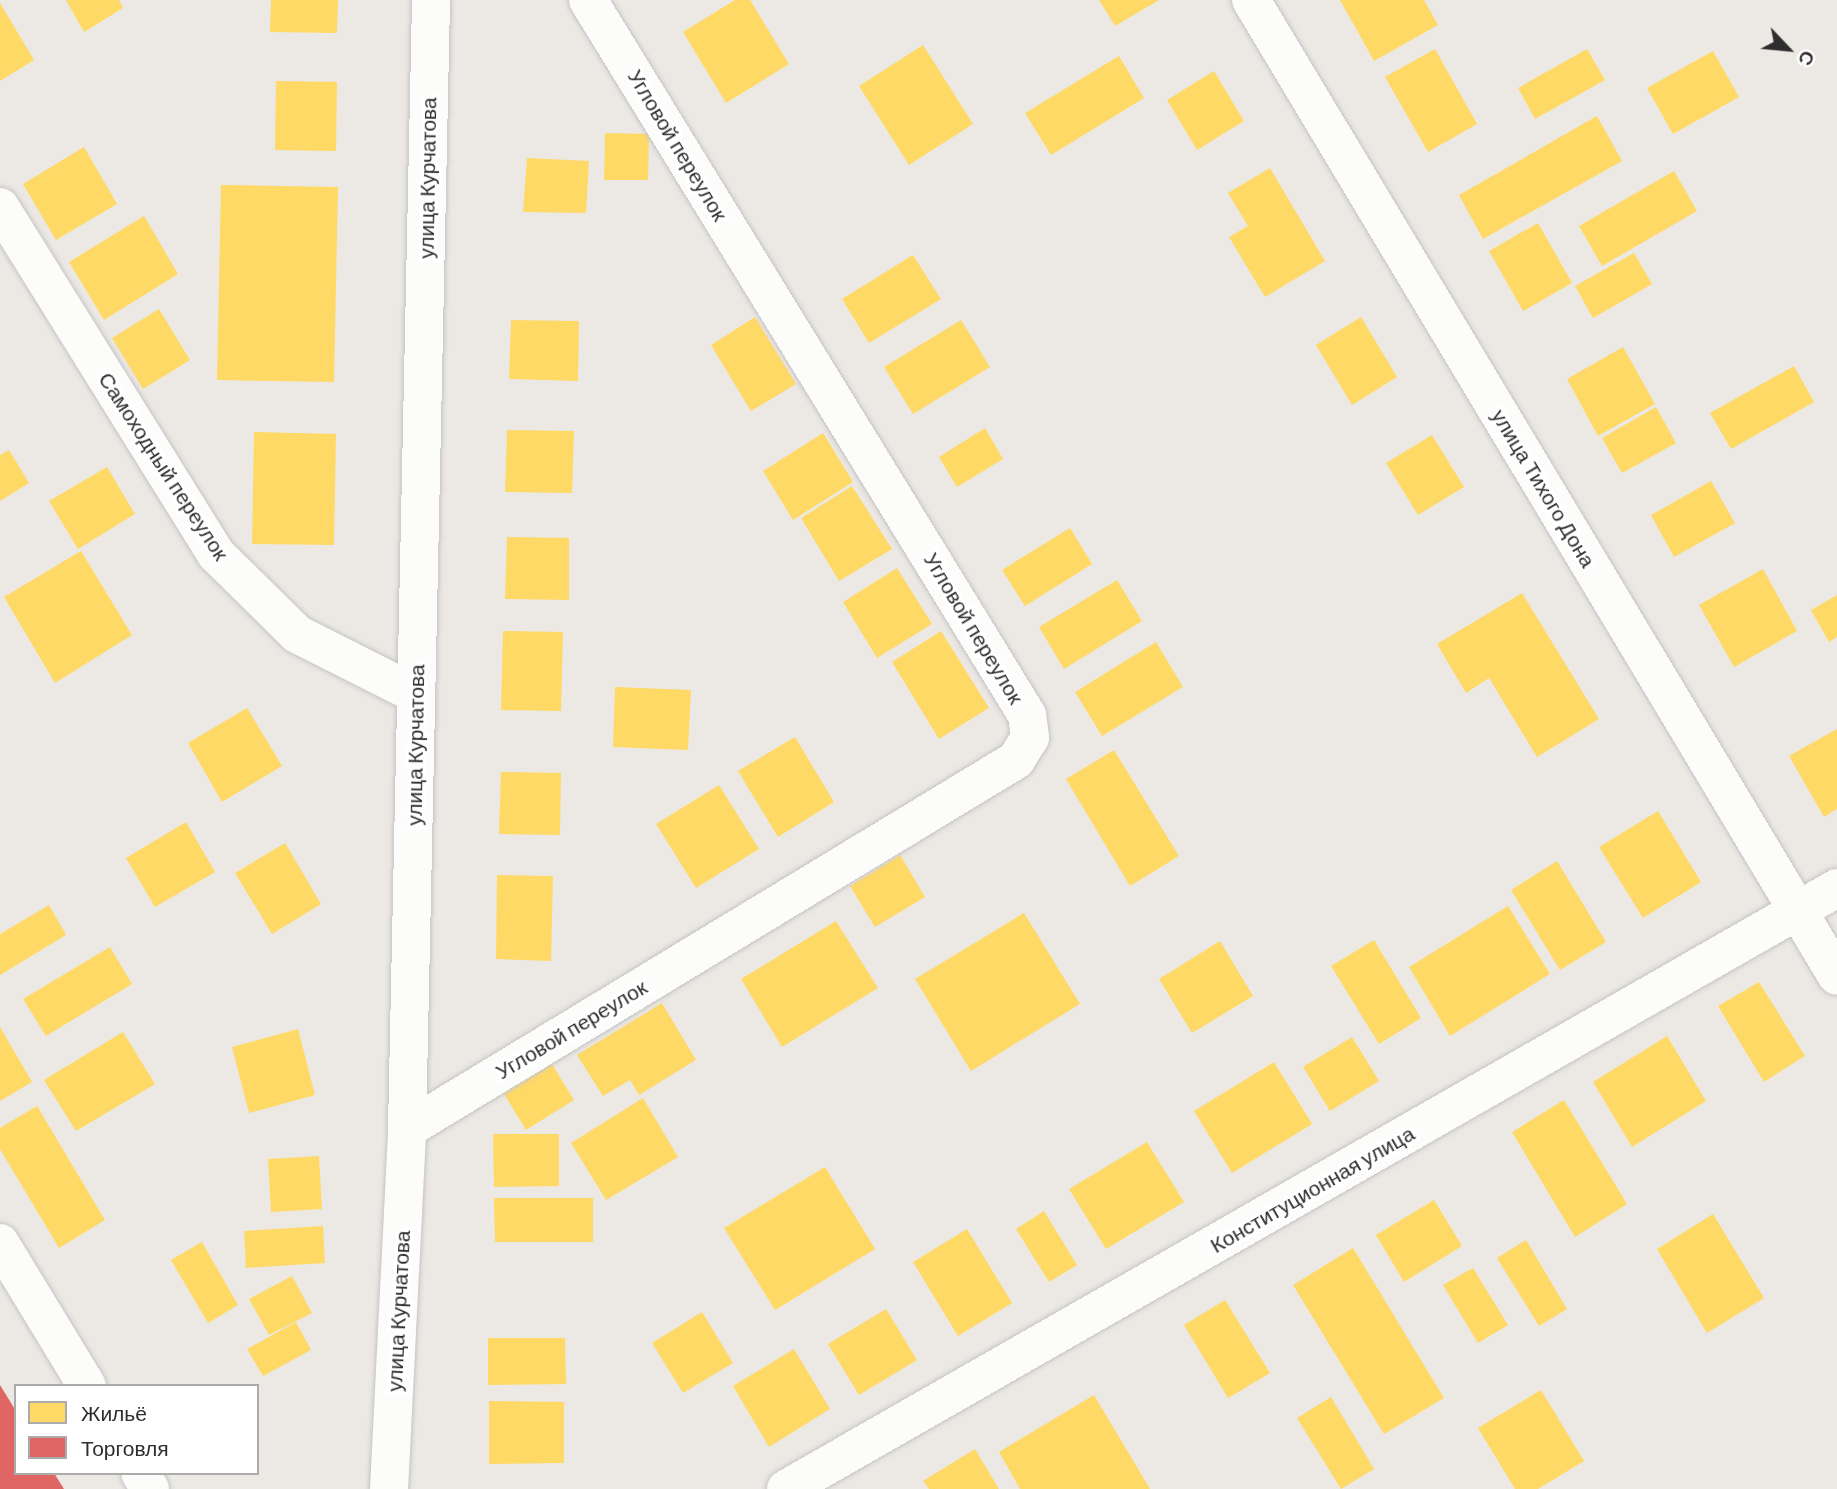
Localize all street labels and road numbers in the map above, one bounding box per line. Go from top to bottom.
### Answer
street label: Угловой переулок [623,65,733,225]
street label: улица Курчатова [413,97,441,259]
street label: Самоходный переулок [94,367,234,565]
street label: улица Тихого Дона [1487,404,1601,572]
street label: Угловой переулок [919,548,1029,708]
street label: улица Курчатова [401,664,429,826]
street label: Угловой переулок [491,974,651,1084]
street label: Конституционная улица [1206,1120,1418,1258]
street label: улица Курчатова [381,1230,415,1392]

